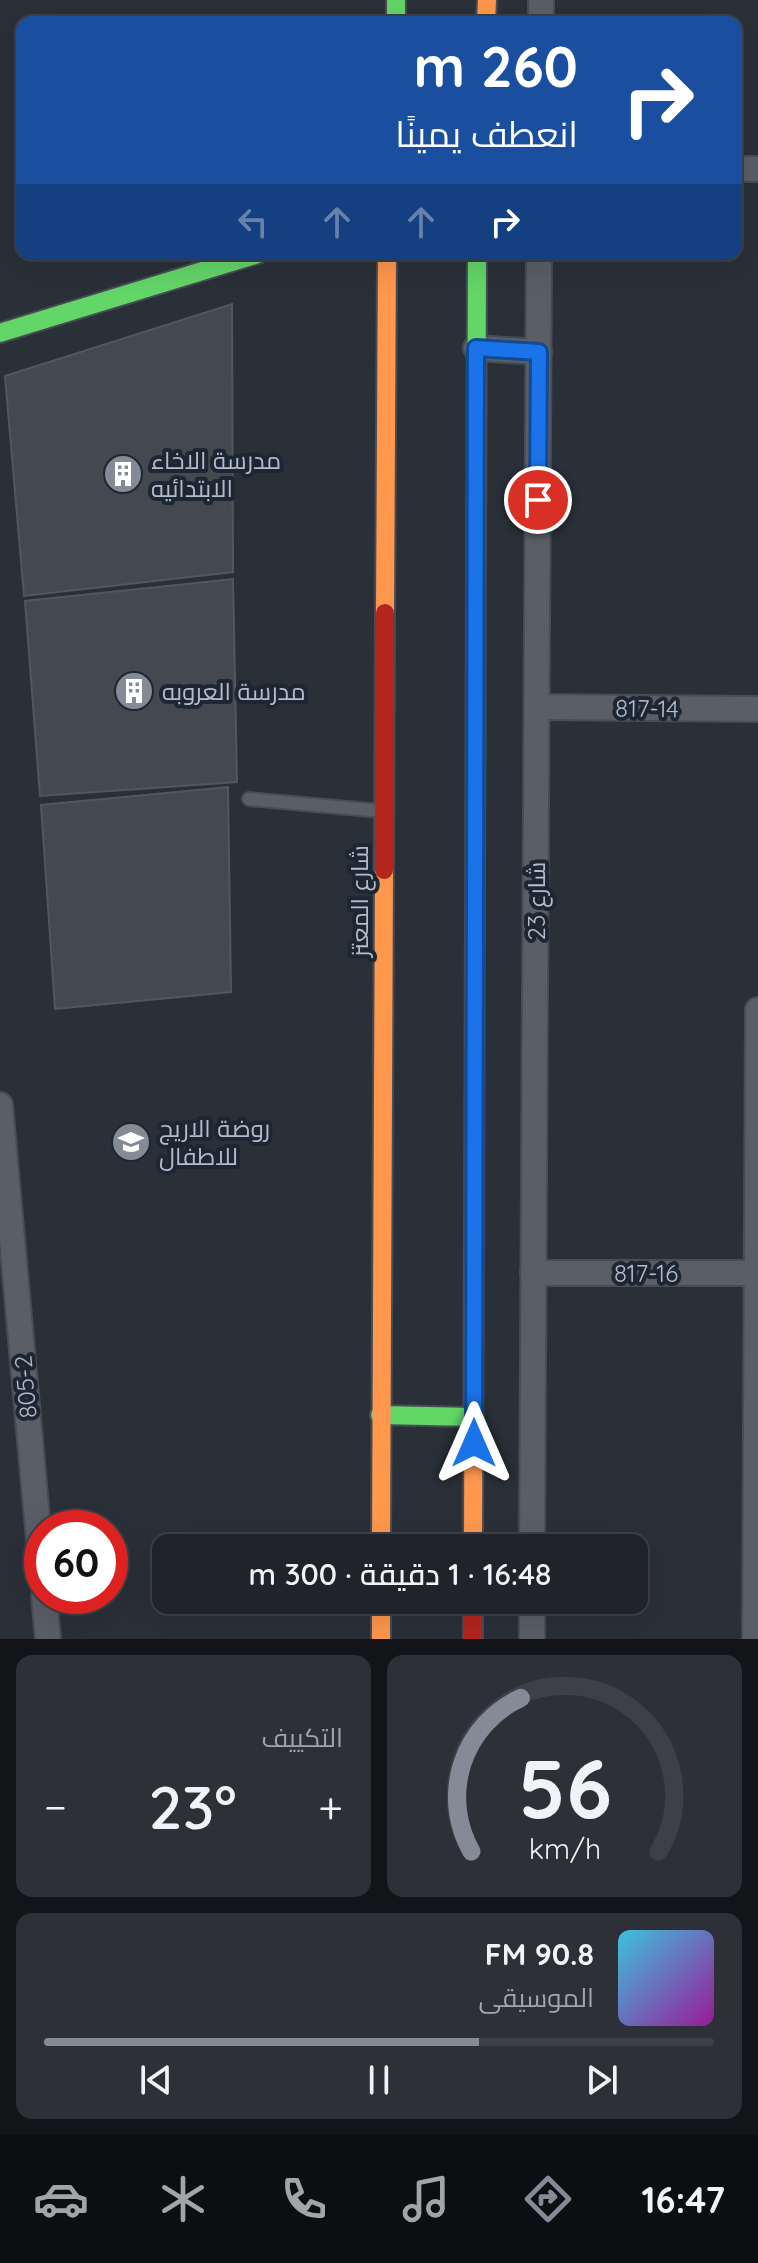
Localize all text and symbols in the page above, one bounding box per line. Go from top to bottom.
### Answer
text: 260 m [413,31,578,101]
icon: right [606,48,710,152]
text: انعطف يمينًا [395,111,578,156]
icon: left [231,200,275,244]
icon: ahead [315,200,359,244]
icon: ahead [399,200,443,244]
icon: right [483,200,527,244]
place label: مدرسة الاخاء الابتدائيه [151,445,281,503]
building icon: مدرسة الاخاء الابتدائيه [102,453,144,495]
pin [504,466,572,534]
icon: arrive [516,478,560,522]
building icon: مدرسة العروبه [113,670,155,712]
place label: مدرسة العروبه [162,676,306,706]
street label: 817-14 [615,692,679,724]
street label: شارع المعتز [344,845,376,959]
street label: شارع 23 [521,862,553,940]
place label: روضة الاريج للاطفال [159,1113,270,1171]
school or university icon: روضة الاريج للاطفال [110,1121,152,1163]
street label: 817-16 [614,1258,678,1288]
street label: 805-2 [7,1354,43,1420]
position arrow [432,1401,516,1485]
speed limit sign: 60 [24,1510,128,1614]
text: 16:48 · 1 دقيقة · 300 m [249,1555,551,1593]
text: التكييف [261,1721,343,1754]
text: 56 [518,1735,611,1839]
text: 23° [148,1769,237,1844]
text: − [44,1779,67,1834]
text: + [318,1779,343,1834]
text: km/h [528,1830,601,1866]
text: 90.8 FM [485,1935,594,1973]
text: الموسيقى [479,1981,594,2014]
icon: previous [134,2058,178,2102]
icon: pause [357,2058,401,2102]
icon: next [580,2058,624,2102]
icon: car [33,2171,89,2227]
icon: climate [155,2171,211,2227]
icon: phone [276,2171,332,2227]
icon: music [398,2171,454,2227]
icon: directions [520,2171,576,2227]
text: 16:47 [642,2177,725,2222]

